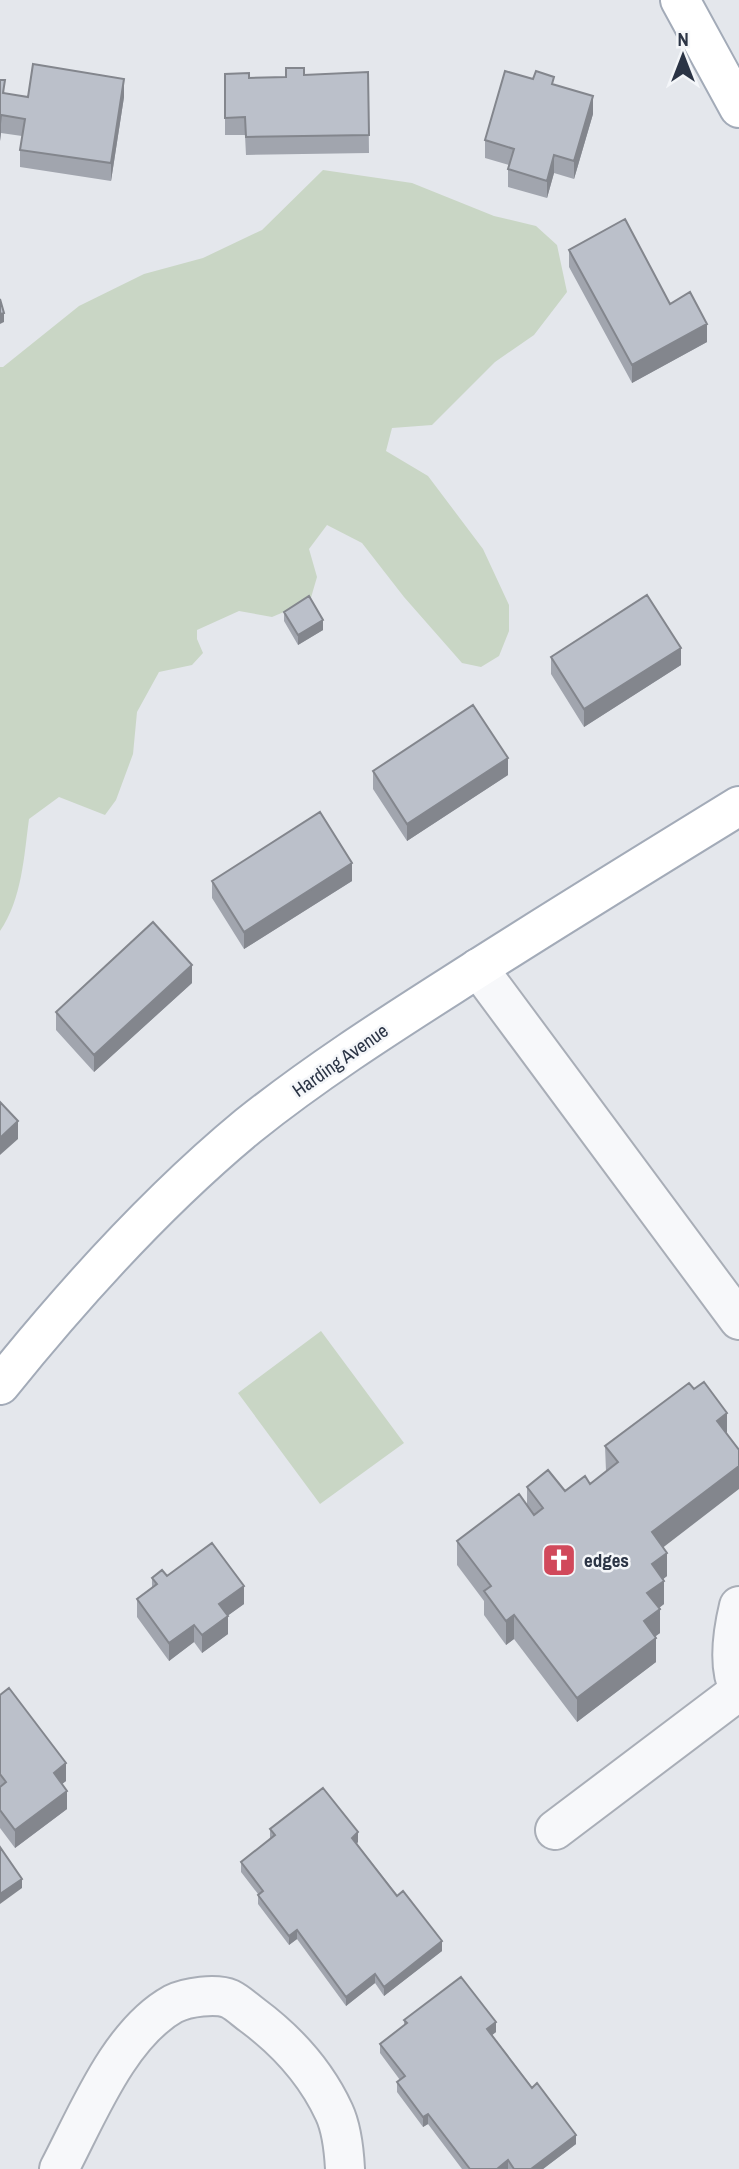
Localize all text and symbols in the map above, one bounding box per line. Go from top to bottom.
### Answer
north arrow [648,21,718,91]
text: N [677,26,689,52]
street label: Harding Avenue [287,1017,393,1103]
church icon: edges [540,1541,578,1579]
place label: edges [584,1547,629,1573]

